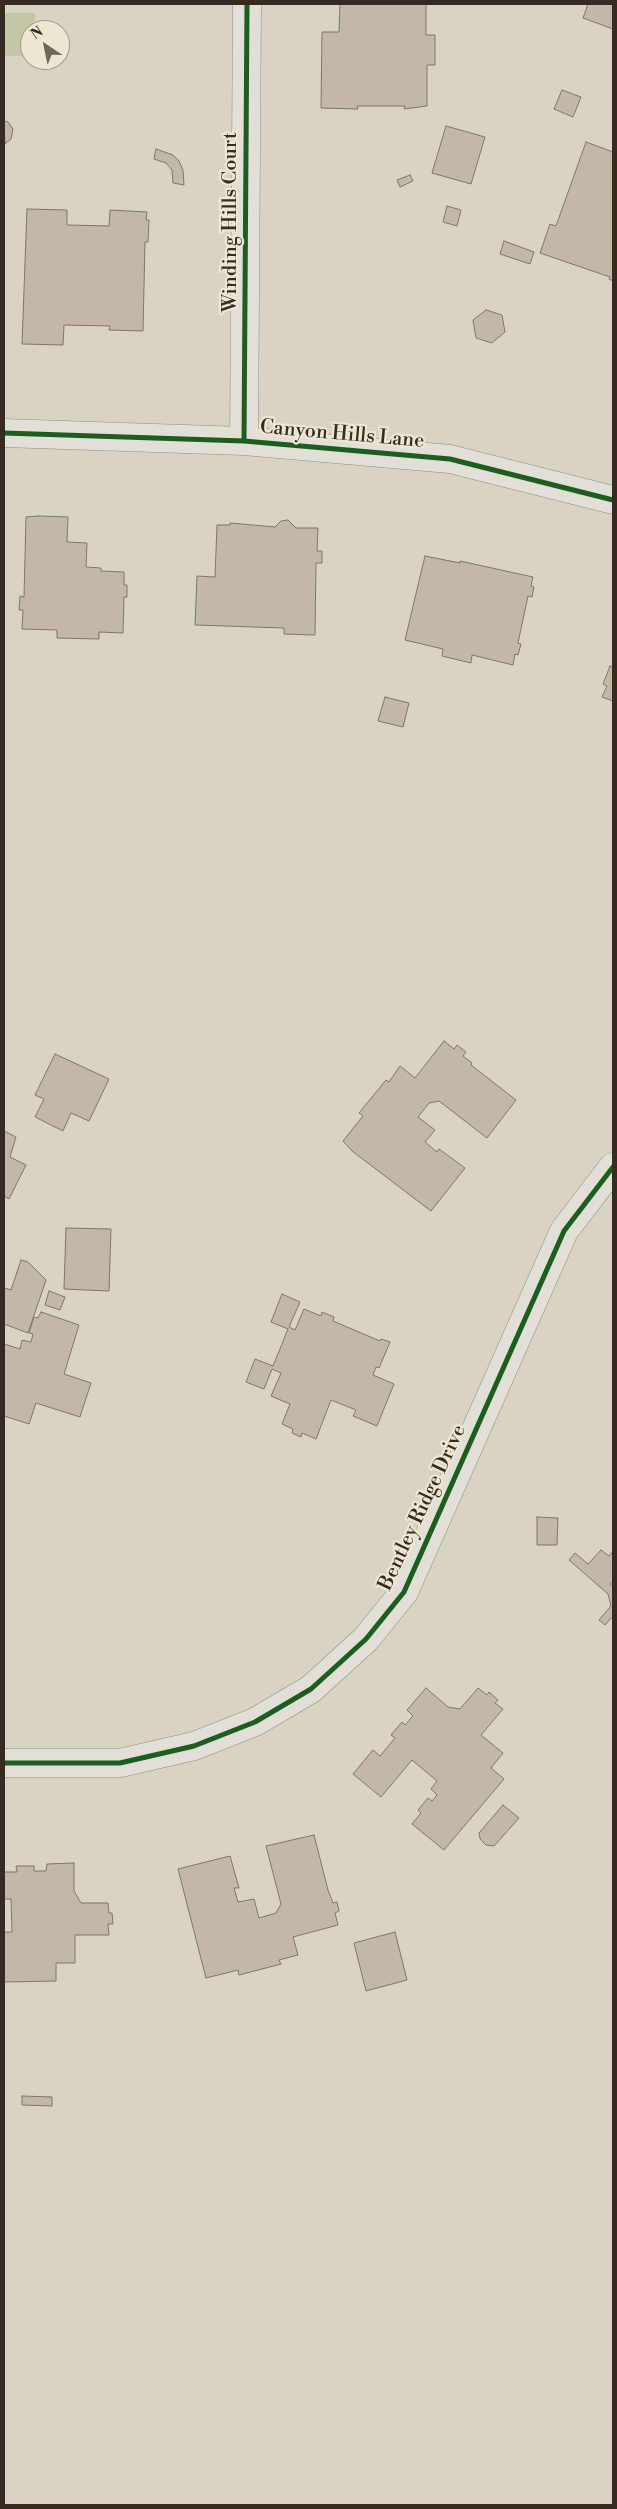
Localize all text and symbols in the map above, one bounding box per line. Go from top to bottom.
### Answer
north arrow [20,20,70,70]
text: N [28,23,47,44]
street label: Winding Hills Court [219,132,243,312]
street label: Canyon Hills Lane [259,416,425,454]
street label: Bentley Ridge Drive [374,1421,472,1595]

